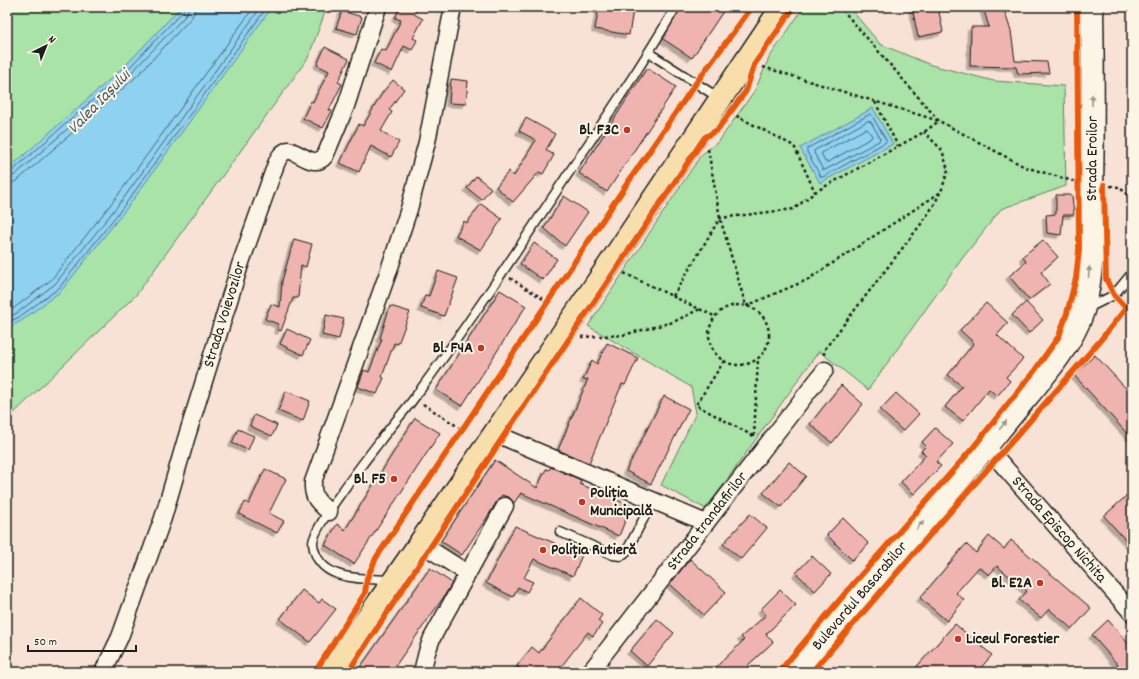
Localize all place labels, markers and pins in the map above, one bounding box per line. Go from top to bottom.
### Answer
place label: Bl. F3C [579,119,619,142]
marker: Bl. F3C [622,125,632,135]
place label: Bl. F4A [433,337,473,360]
marker: Bl. F4A [476,343,486,353]
place label: Bl. F5 [354,468,386,491]
marker: Bl. F5 [389,474,399,484]
place label: Poliția Municipală [590,482,654,523]
marker: Poliția Municipală [577,497,587,507]
place label: Poliția Rutieră [551,539,638,562]
marker: Poliția Rutieră [538,545,548,555]
place label: Bl. E2A [991,572,1032,595]
marker: Bl. E2A [1035,578,1045,588]
place label: Liceul Forestier [966,628,1060,651]
marker: Liceul Forestier [953,634,963,644]

